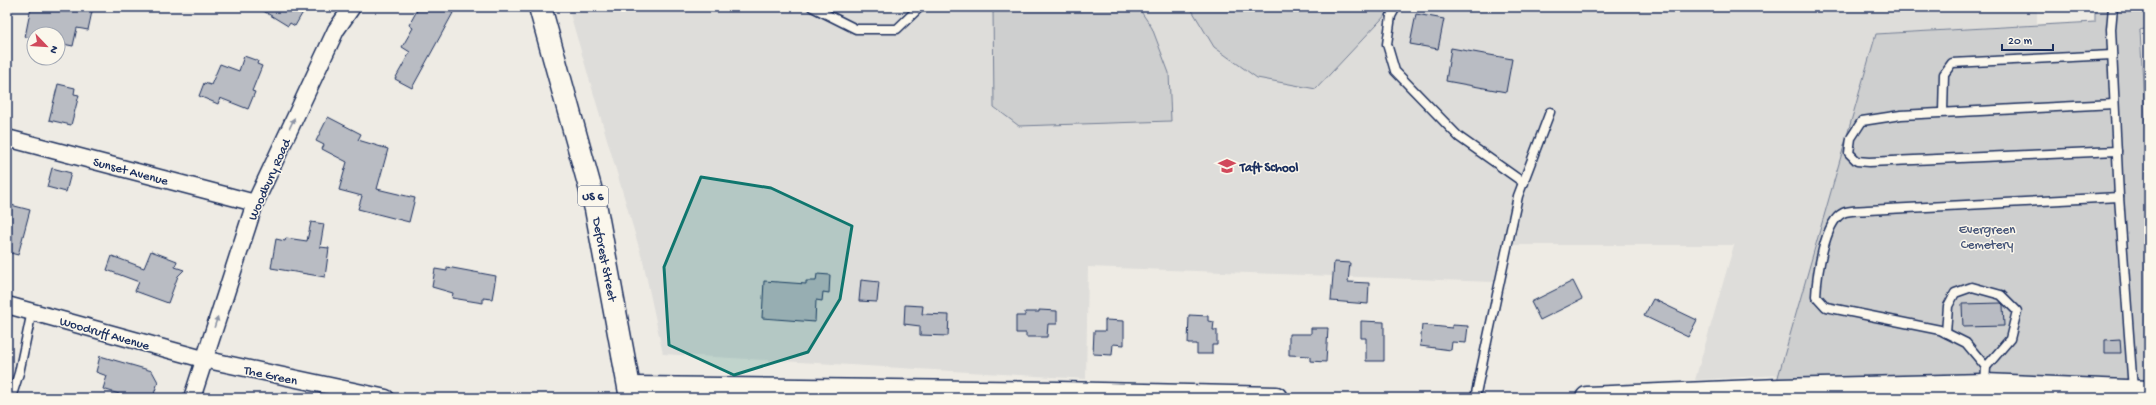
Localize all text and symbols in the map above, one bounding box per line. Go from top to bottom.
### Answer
north arrow [26,26,66,66]
scale bar [2002,26,2053,52]
text: 20 m [2008,35,2033,49]
text: N [46,44,60,55]
one-way arrow [289,117,296,129]
street label: Woodbury Road [246,136,296,223]
street label: Sunset Avenue [91,155,170,190]
school or university icon: Taft School [1217,156,1237,176]
place label: Taft School [1239,160,1299,176]
road number: US 6 [578,186,608,206]
street label: Deforest Street [588,215,619,304]
park label: Evergreen Cemetery [1959,223,2016,253]
street label: Woodruff Avenue [58,314,151,355]
one-way arrow [213,316,219,328]
street label: The Green [241,363,299,390]

